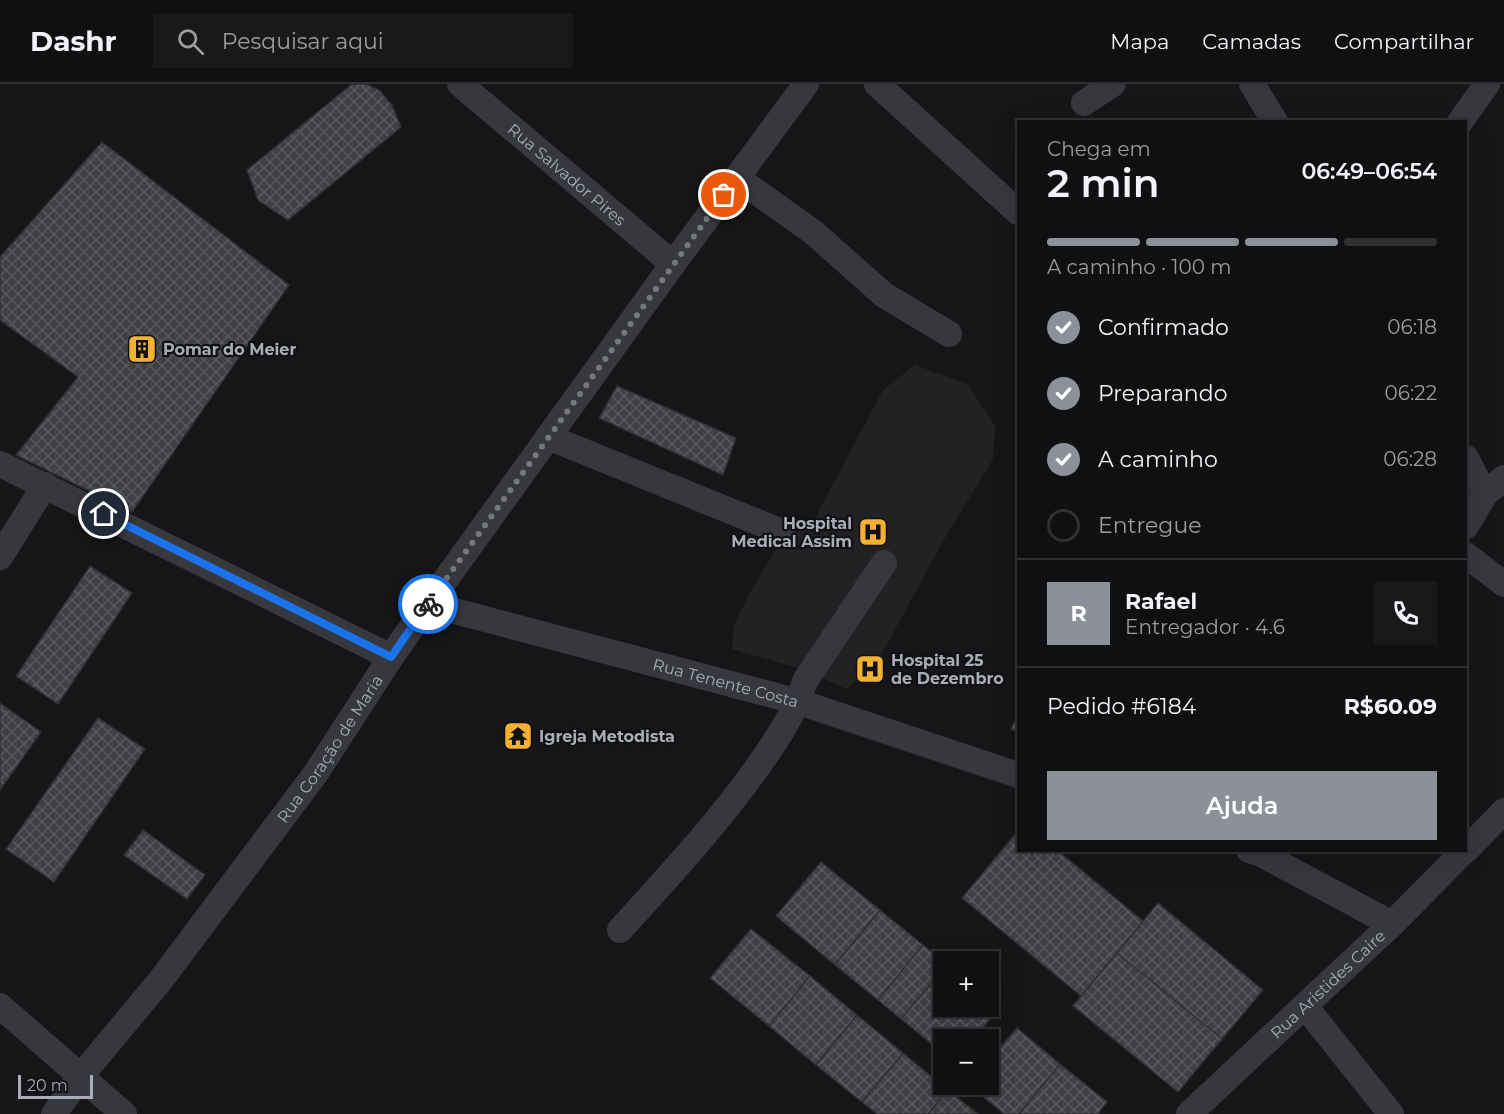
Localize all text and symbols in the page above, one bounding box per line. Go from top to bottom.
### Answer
search box [153,14,573,68]
text: Dashr [30,24,117,58]
icon: search [174,25,207,58]
text: Pesquisar aqui [222,28,384,55]
text: Mapa [1110,29,1169,54]
text: Camadas [1202,29,1301,54]
text: Compartilhar [1334,29,1474,54]
street label: Rua Salvador Pires [504,120,630,230]
text: Chega em [1047,137,1151,161]
text: 06:49–06:54 [1301,158,1437,185]
text: 2 min [1047,159,1160,207]
pin [698,169,749,220]
icon: bag [707,178,740,211]
text: A caminho · 100 m [1047,255,1232,279]
icon: check [1047,311,1080,344]
text: Confirmado [1098,314,1229,341]
text: 06:18 [1387,315,1437,339]
building icon: Pomar do Meier [126,333,158,365]
place label: Pomar do Meier [163,340,296,359]
icon: check [1047,377,1080,410]
text: Preparando [1098,380,1227,407]
text: 06:22 [1385,381,1437,405]
icon: check [1047,443,1080,476]
text: A caminho [1098,446,1218,473]
text: 06:28 [1383,447,1437,471]
pin [78,488,129,539]
icon: home [87,497,120,530]
text: Entregue [1098,512,1202,539]
place label: Hospital Medical Assim [731,514,852,551]
hospital icon: Hospital Medical Assim [857,516,889,548]
courier [398,574,458,634]
button: phone [1374,582,1437,645]
icon: bike [412,588,445,621]
text: Rafael [1125,588,1197,615]
text: R [1070,600,1087,627]
text: Entregador · 4.6 [1125,615,1285,639]
place label: Hospital 25 de Dezembro [891,651,1004,688]
hospital icon: Hospital 25 de Dezembro [854,653,886,685]
street label: Rua Tenente Costa [651,655,801,711]
street label: Rua Coração de Maria [273,671,387,827]
text: Pedido #6184 [1047,693,1196,720]
text: R$60.09 [1344,693,1437,720]
temple icon: Igreja Metodista [502,720,534,752]
place label: Igreja Metodista [539,727,675,746]
button: Ajuda [1047,771,1437,840]
street label: Rua Aristides Caire [1267,926,1389,1043]
map controls [933,951,999,1095]
button: + [933,951,999,1017]
button: − [933,1029,999,1095]
scale bar [18,1072,93,1100]
text: 20 m [27,1076,68,1095]

